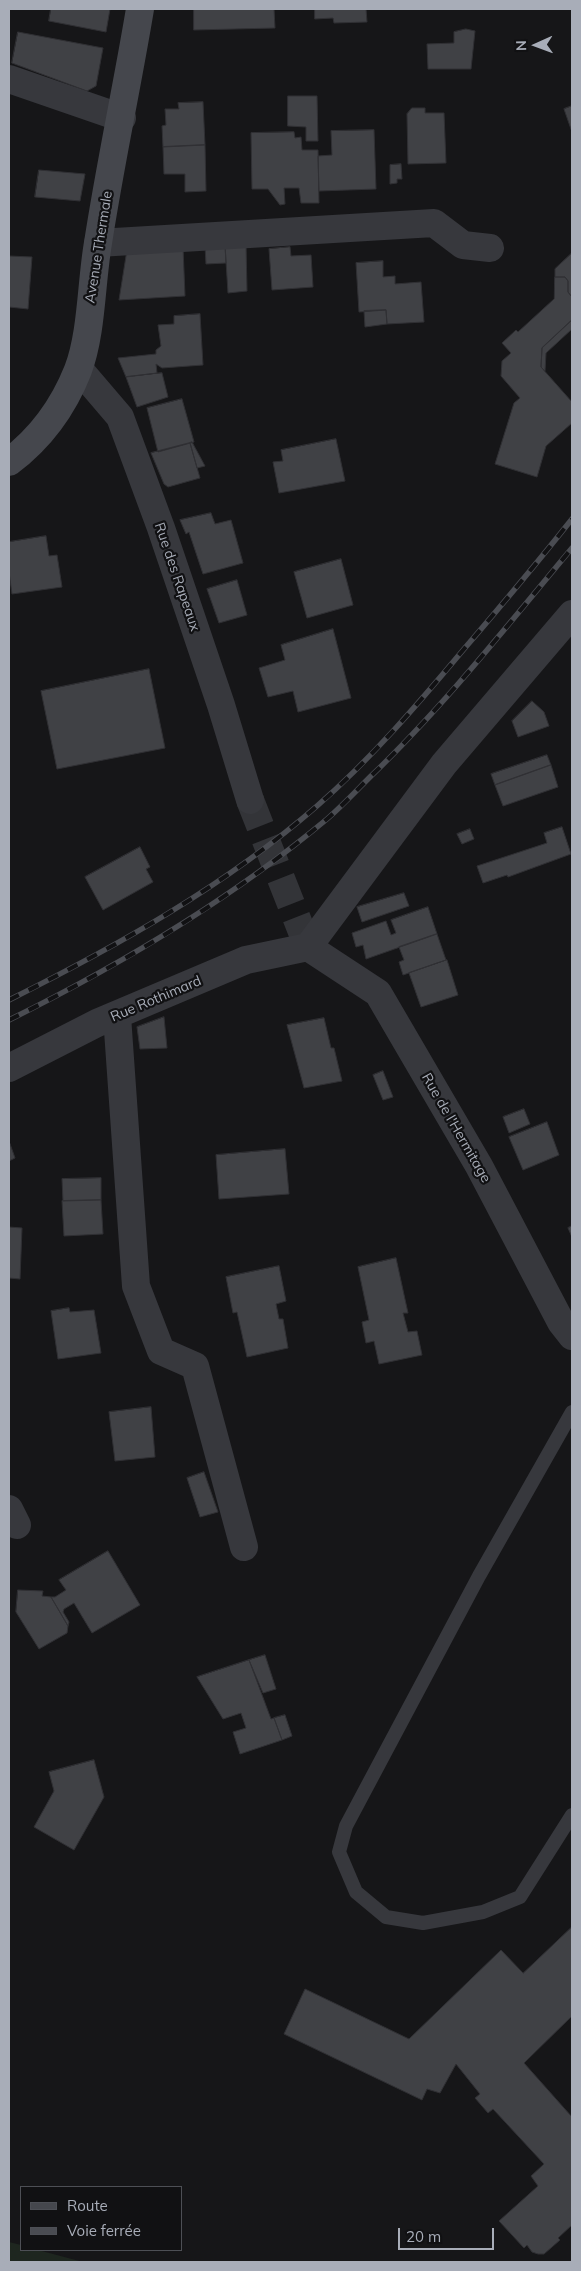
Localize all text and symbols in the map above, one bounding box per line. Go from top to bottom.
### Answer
north arrow [511,20,561,70]
text: N [512,40,530,51]
street label: Avenue Thermale [82,190,116,304]
street label: Rue des Rapeaux [151,521,203,633]
street label: Rue Rothimard [108,972,204,1026]
street label: Rue de l'Hermitage [418,1070,494,1186]
legend [20,2186,182,2251]
text: Route [67,2196,108,2215]
scale bar [401,2218,497,2250]
text: Voie ferrée [67,2221,141,2240]
text: 20 m [406,2227,441,2246]

